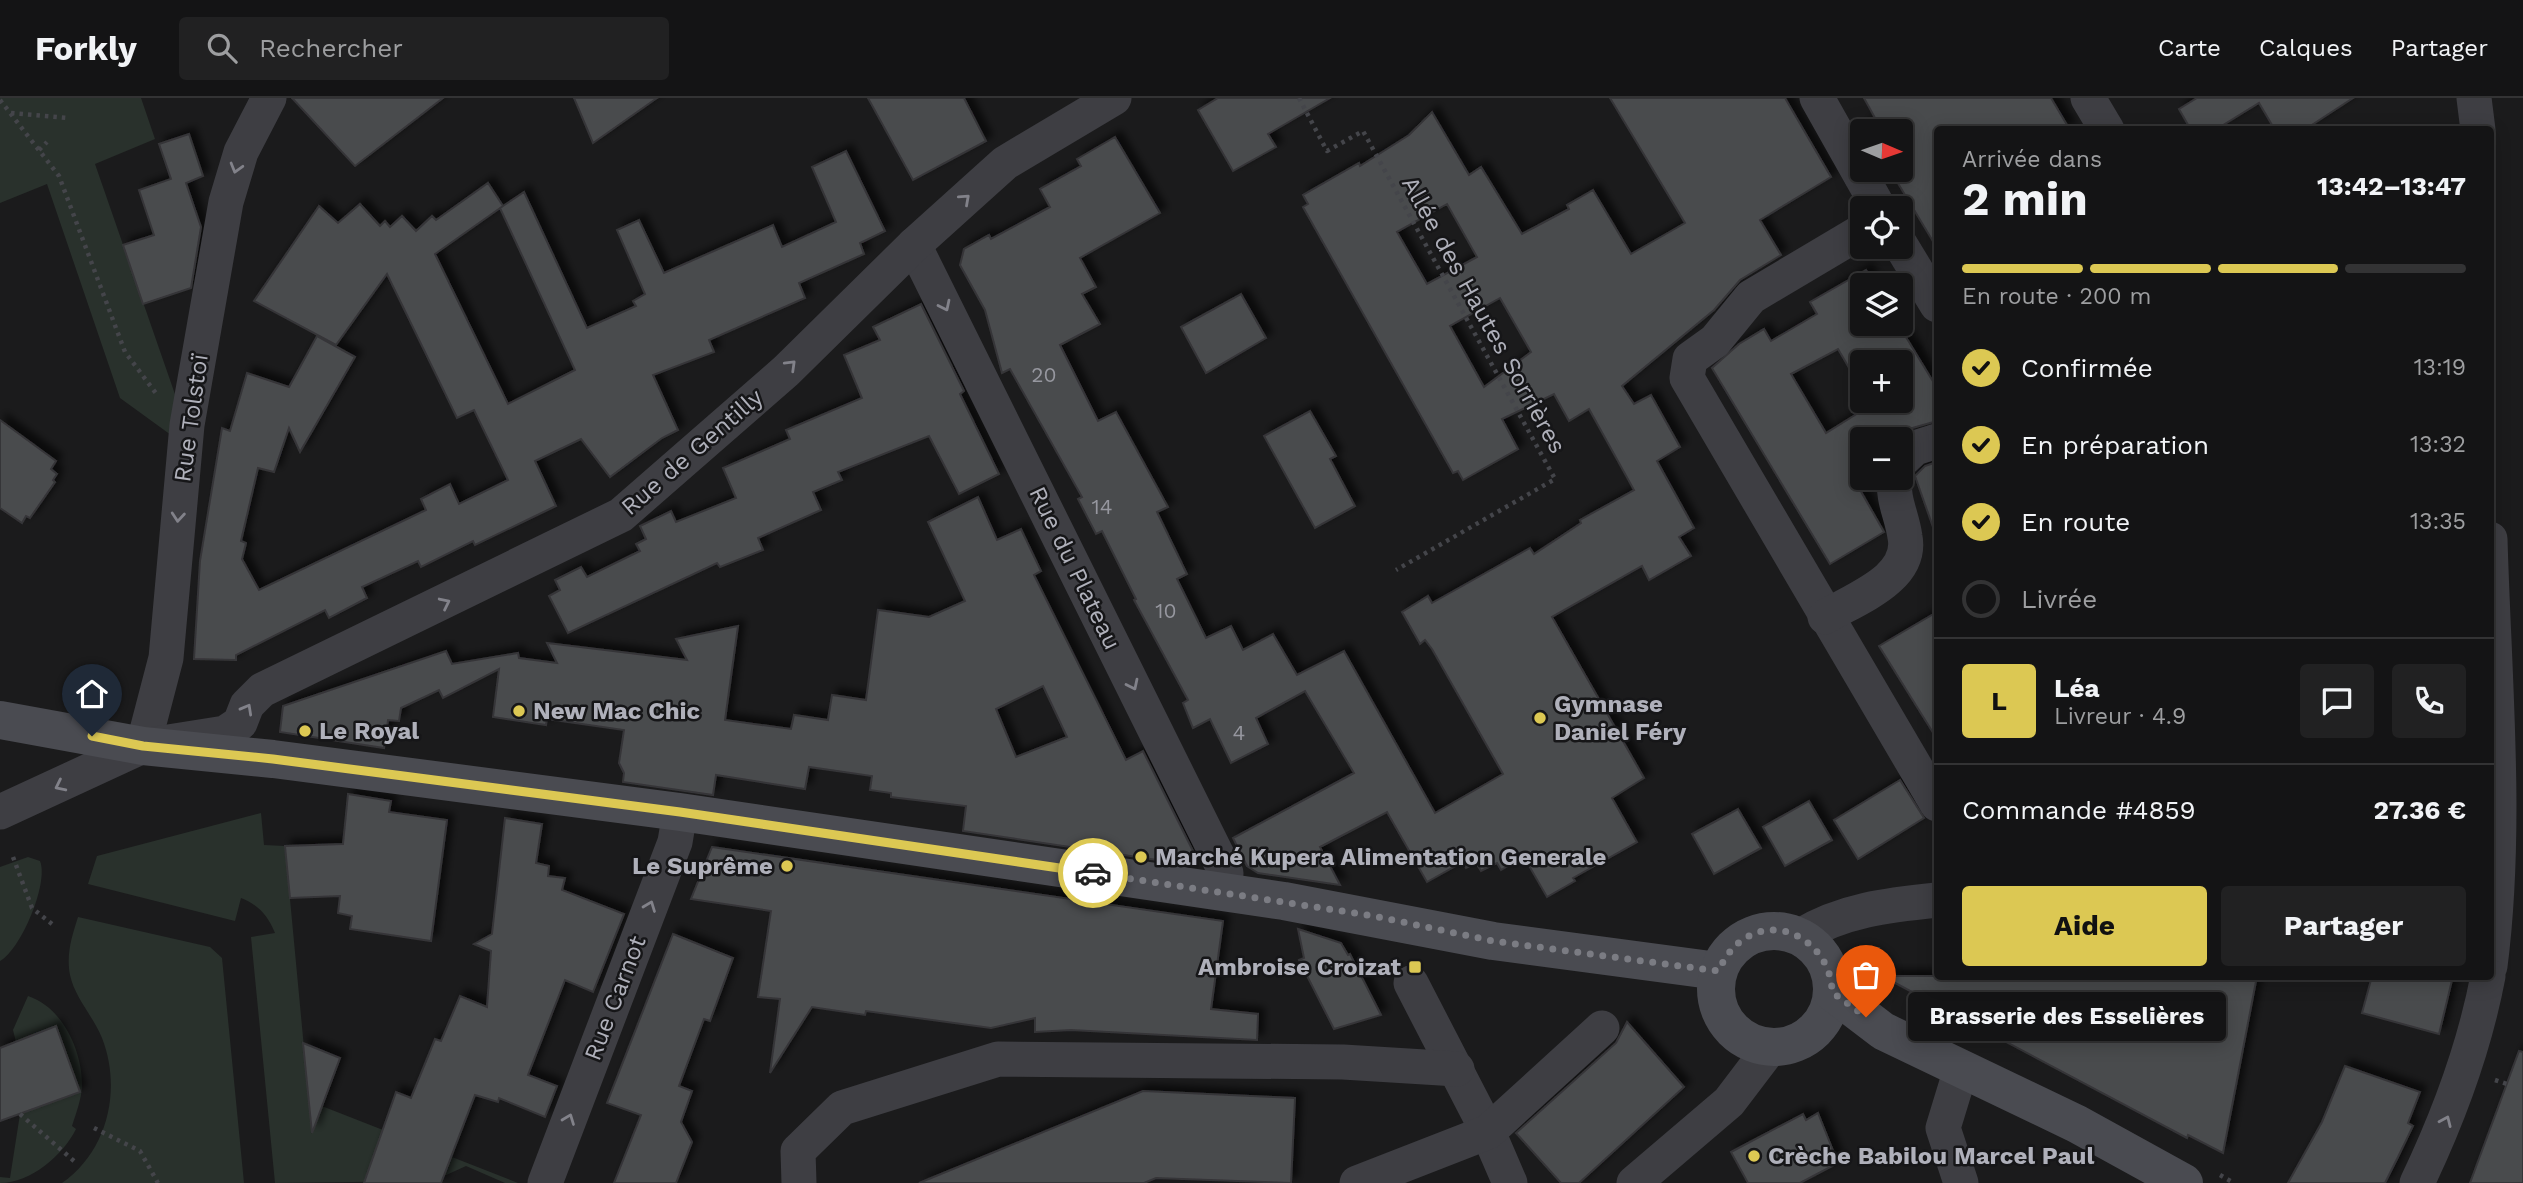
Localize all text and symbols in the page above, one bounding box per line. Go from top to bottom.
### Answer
search box [179,17,669,80]
text: Forkly [35,29,137,68]
icon: search [203,29,241,67]
text: Rechercher [259,33,403,63]
text: Carte [2158,34,2221,62]
text: Calques [2259,34,2353,62]
text: Partager [2391,34,2488,62]
north arrow [1850,119,1913,182]
map controls [1850,119,1913,490]
text: Arrivée dans [1962,146,2102,173]
one-way arrow [230,161,244,173]
text: 13:42–13:47 [2317,171,2466,201]
street label: Allée des Hautes Sorrières [1396,172,1572,458]
text: 2 min [1962,172,2088,226]
one-way arrow [957,195,970,208]
button: locate [1850,196,1913,259]
button: layers [1850,273,1913,336]
text: En route · 200 m [1962,283,2151,310]
one-way arrow [936,299,950,311]
icon: check [1962,349,2000,387]
button: + [1850,350,1913,413]
street label: Rue Tolstoï [168,352,214,484]
text: Confirmée [2021,353,2153,383]
text: 13:19 [2414,354,2466,381]
one-way arrow [783,361,796,374]
house number: 20 [1031,362,1057,387]
street label: Rue de Gentilly [615,383,769,521]
icon: check [1962,426,2000,464]
button: − [1850,427,1913,490]
text: En préparation [2021,430,2209,460]
text: 13:32 [2410,431,2466,458]
street label: Rue du Plateau [1023,482,1127,654]
house number: 14 [1091,494,1113,519]
icon: check [1962,503,2000,541]
text: En route [2021,507,2130,537]
text: 13:35 [2410,508,2466,535]
one-way arrow [171,511,186,523]
text: Livrée [2021,584,2097,614]
one-way arrow [438,597,450,611]
house number: 10 [1155,598,1177,623]
pin [62,664,122,736]
button: chat [2300,664,2374,738]
button: phone [2392,664,2466,738]
text: Léa [2054,673,2100,703]
icon: home [73,675,111,713]
one-way arrow [1125,678,1139,690]
text: L [1991,686,2007,716]
place label: Gymnase Daniel Féry [1554,690,1687,746]
place label: New Mac Chic [533,697,700,725]
one-way arrow [239,703,252,716]
marker: New Mac Chic [511,703,527,719]
text: Livreur · 4.9 [2054,703,2186,730]
marker: Gymnase Daniel Féry [1532,710,1548,726]
place label: Le Royal [319,717,419,745]
house number: 4 [1233,720,1245,745]
marker: Le Royal [297,723,313,739]
one-way arrow [54,778,67,792]
text: Commande #4859 [1962,795,2196,825]
text: 27.36 € [2374,795,2466,825]
courier [1058,838,1128,908]
place label: Marché Kupera Alimentation Generale [1155,843,1607,871]
marker: Marché Kupera Alimentation Generale [1133,849,1149,865]
place label: Le Suprême [632,852,773,880]
icon: car [1074,854,1112,892]
marker: Le Suprême [779,858,795,874]
button: Aide [1962,886,2207,966]
button: Partager [2221,886,2466,966]
one-way arrow [642,901,656,913]
street label: Rue Carnot [578,932,652,1064]
pin [1836,945,1896,1017]
place label: Ambroise Croizat [1198,953,1402,981]
icon: bag [1847,956,1885,994]
marker: Ambroise Croizat [1407,959,1423,975]
callout: Brasserie des Esselières [1908,992,2226,1042]
text: Brasserie des Esselières [1930,1003,2204,1030]
one-way arrow [561,1114,575,1126]
one-way arrow [2437,1116,2451,1128]
place label: Crèche Babilou Marcel Paul [1768,1142,2094,1170]
marker: Crèche Babilou Marcel Paul [1746,1148,1762,1164]

